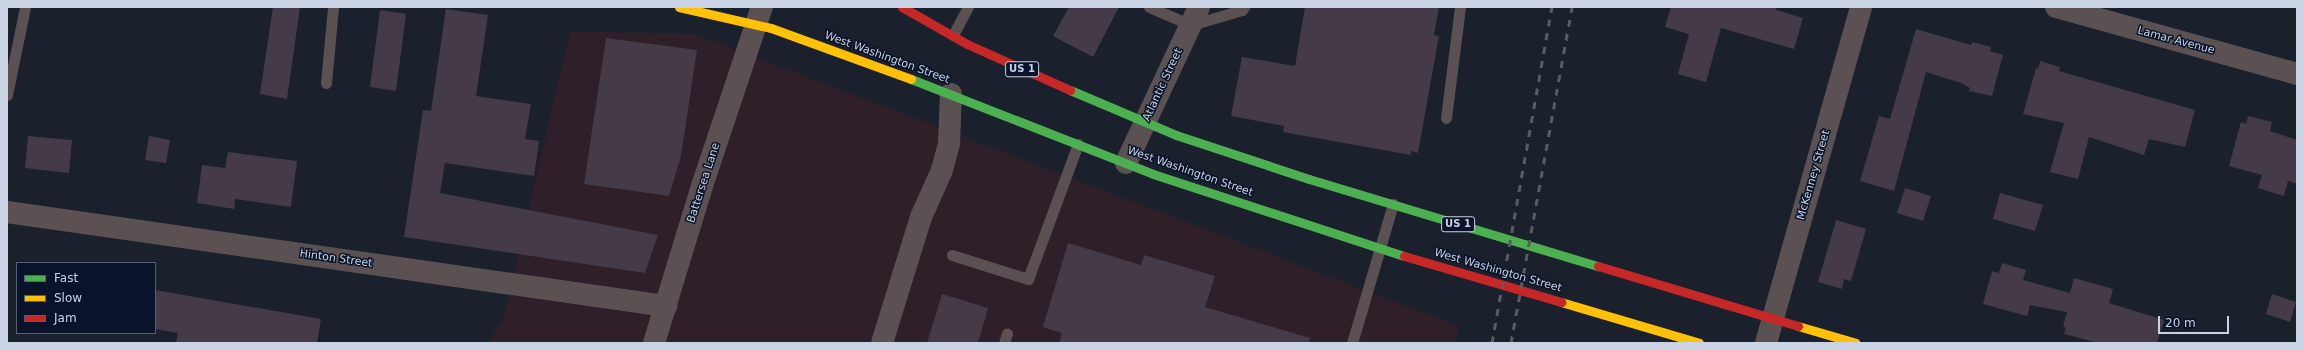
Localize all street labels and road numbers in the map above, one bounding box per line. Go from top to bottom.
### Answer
street label: Lamar Avenue [2136,24,2216,58]
street label: West Washington Street [823,29,951,87]
street label: Atlantic Street [1140,47,1186,123]
road number: US 1 [1005,61,1039,77]
street label: McKenney Street [1795,128,1833,222]
street label: Battersea Lane [685,141,723,225]
street label: West Washington Street [1125,144,1255,200]
road number: US 1 [1441,216,1475,232]
street label: West Washington Street [1433,246,1563,296]
street label: Hinton Street [299,247,373,271]

